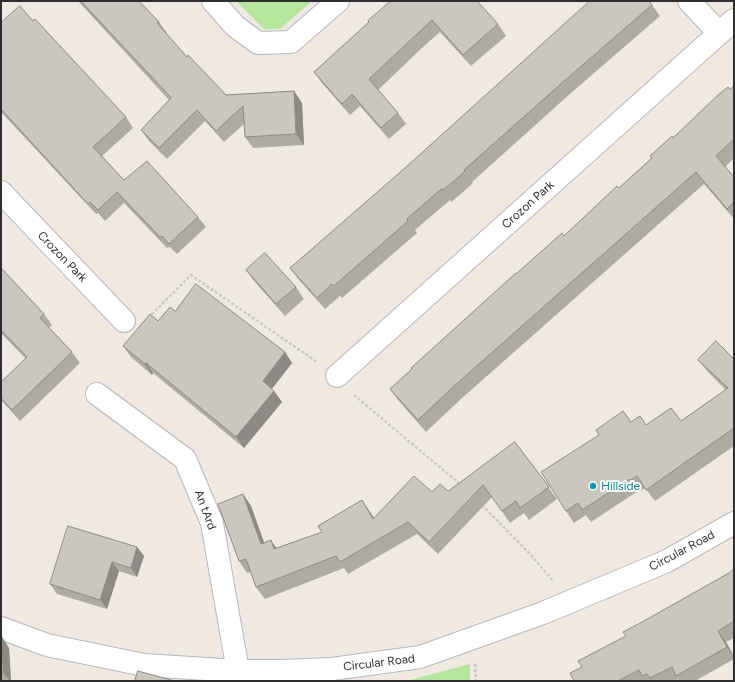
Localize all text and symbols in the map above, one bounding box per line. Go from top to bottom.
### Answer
street label: Crozon Park [499,178,557,232]
street label: Crozon Park [34,229,90,285]
place label: Hillside [601,479,640,493]
marker: Hillside [588,481,598,491]
street label: An tArd [191,488,219,532]
street label: Circular Road [647,528,717,574]
street label: Circular Road [342,651,416,675]

